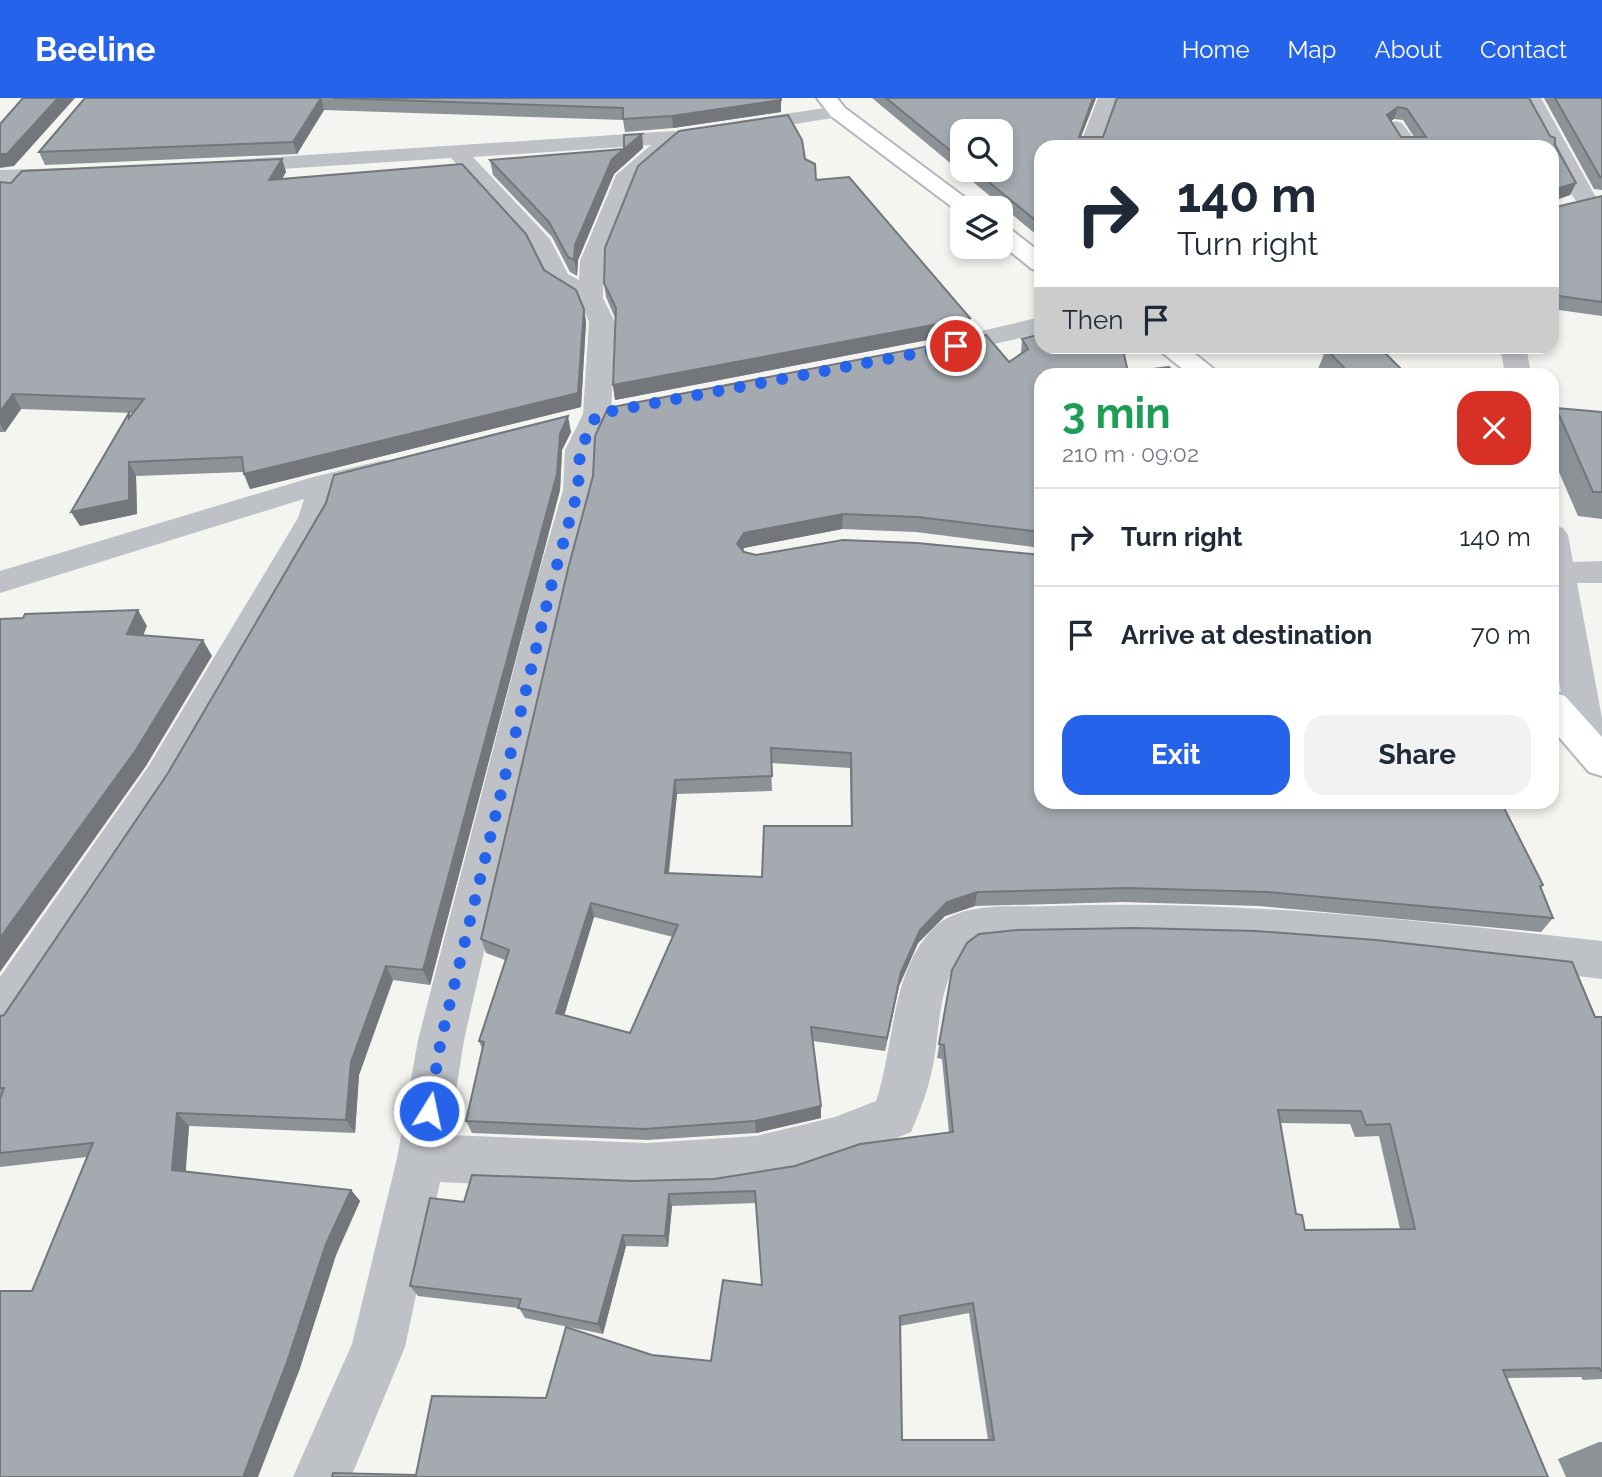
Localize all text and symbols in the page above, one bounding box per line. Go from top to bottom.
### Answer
text: Beeline [35,30,156,69]
text: Home [1182,35,1250,64]
text: Map [1288,35,1336,64]
text: About [1374,35,1442,64]
text: Contact [1480,35,1567,64]
map controls [950,119,1013,259]
button: search [950,119,1013,182]
text: 140 m [1177,166,1317,223]
icon: right [1062,168,1153,259]
button: layers [950,196,1013,259]
text: Turn right [1177,225,1318,262]
icon: arrive [1137,301,1175,339]
text: Then [1062,305,1123,335]
pin [926,316,986,376]
icon: arrive [937,327,975,365]
text: 3 min [1062,389,1171,438]
button: close [1457,391,1531,465]
text: 210 m · 09:02 [1062,440,1199,467]
icon: right [1062,518,1100,556]
text: Turn right [1121,522,1242,552]
text: 140 m [1459,522,1531,552]
icon: arrive [1062,616,1100,654]
text: Arrive at destination [1121,620,1372,650]
text: 70 m [1471,620,1531,650]
button: Exit [1062,715,1290,795]
button: Share [1304,715,1531,795]
position arrow [392,1074,466,1148]

